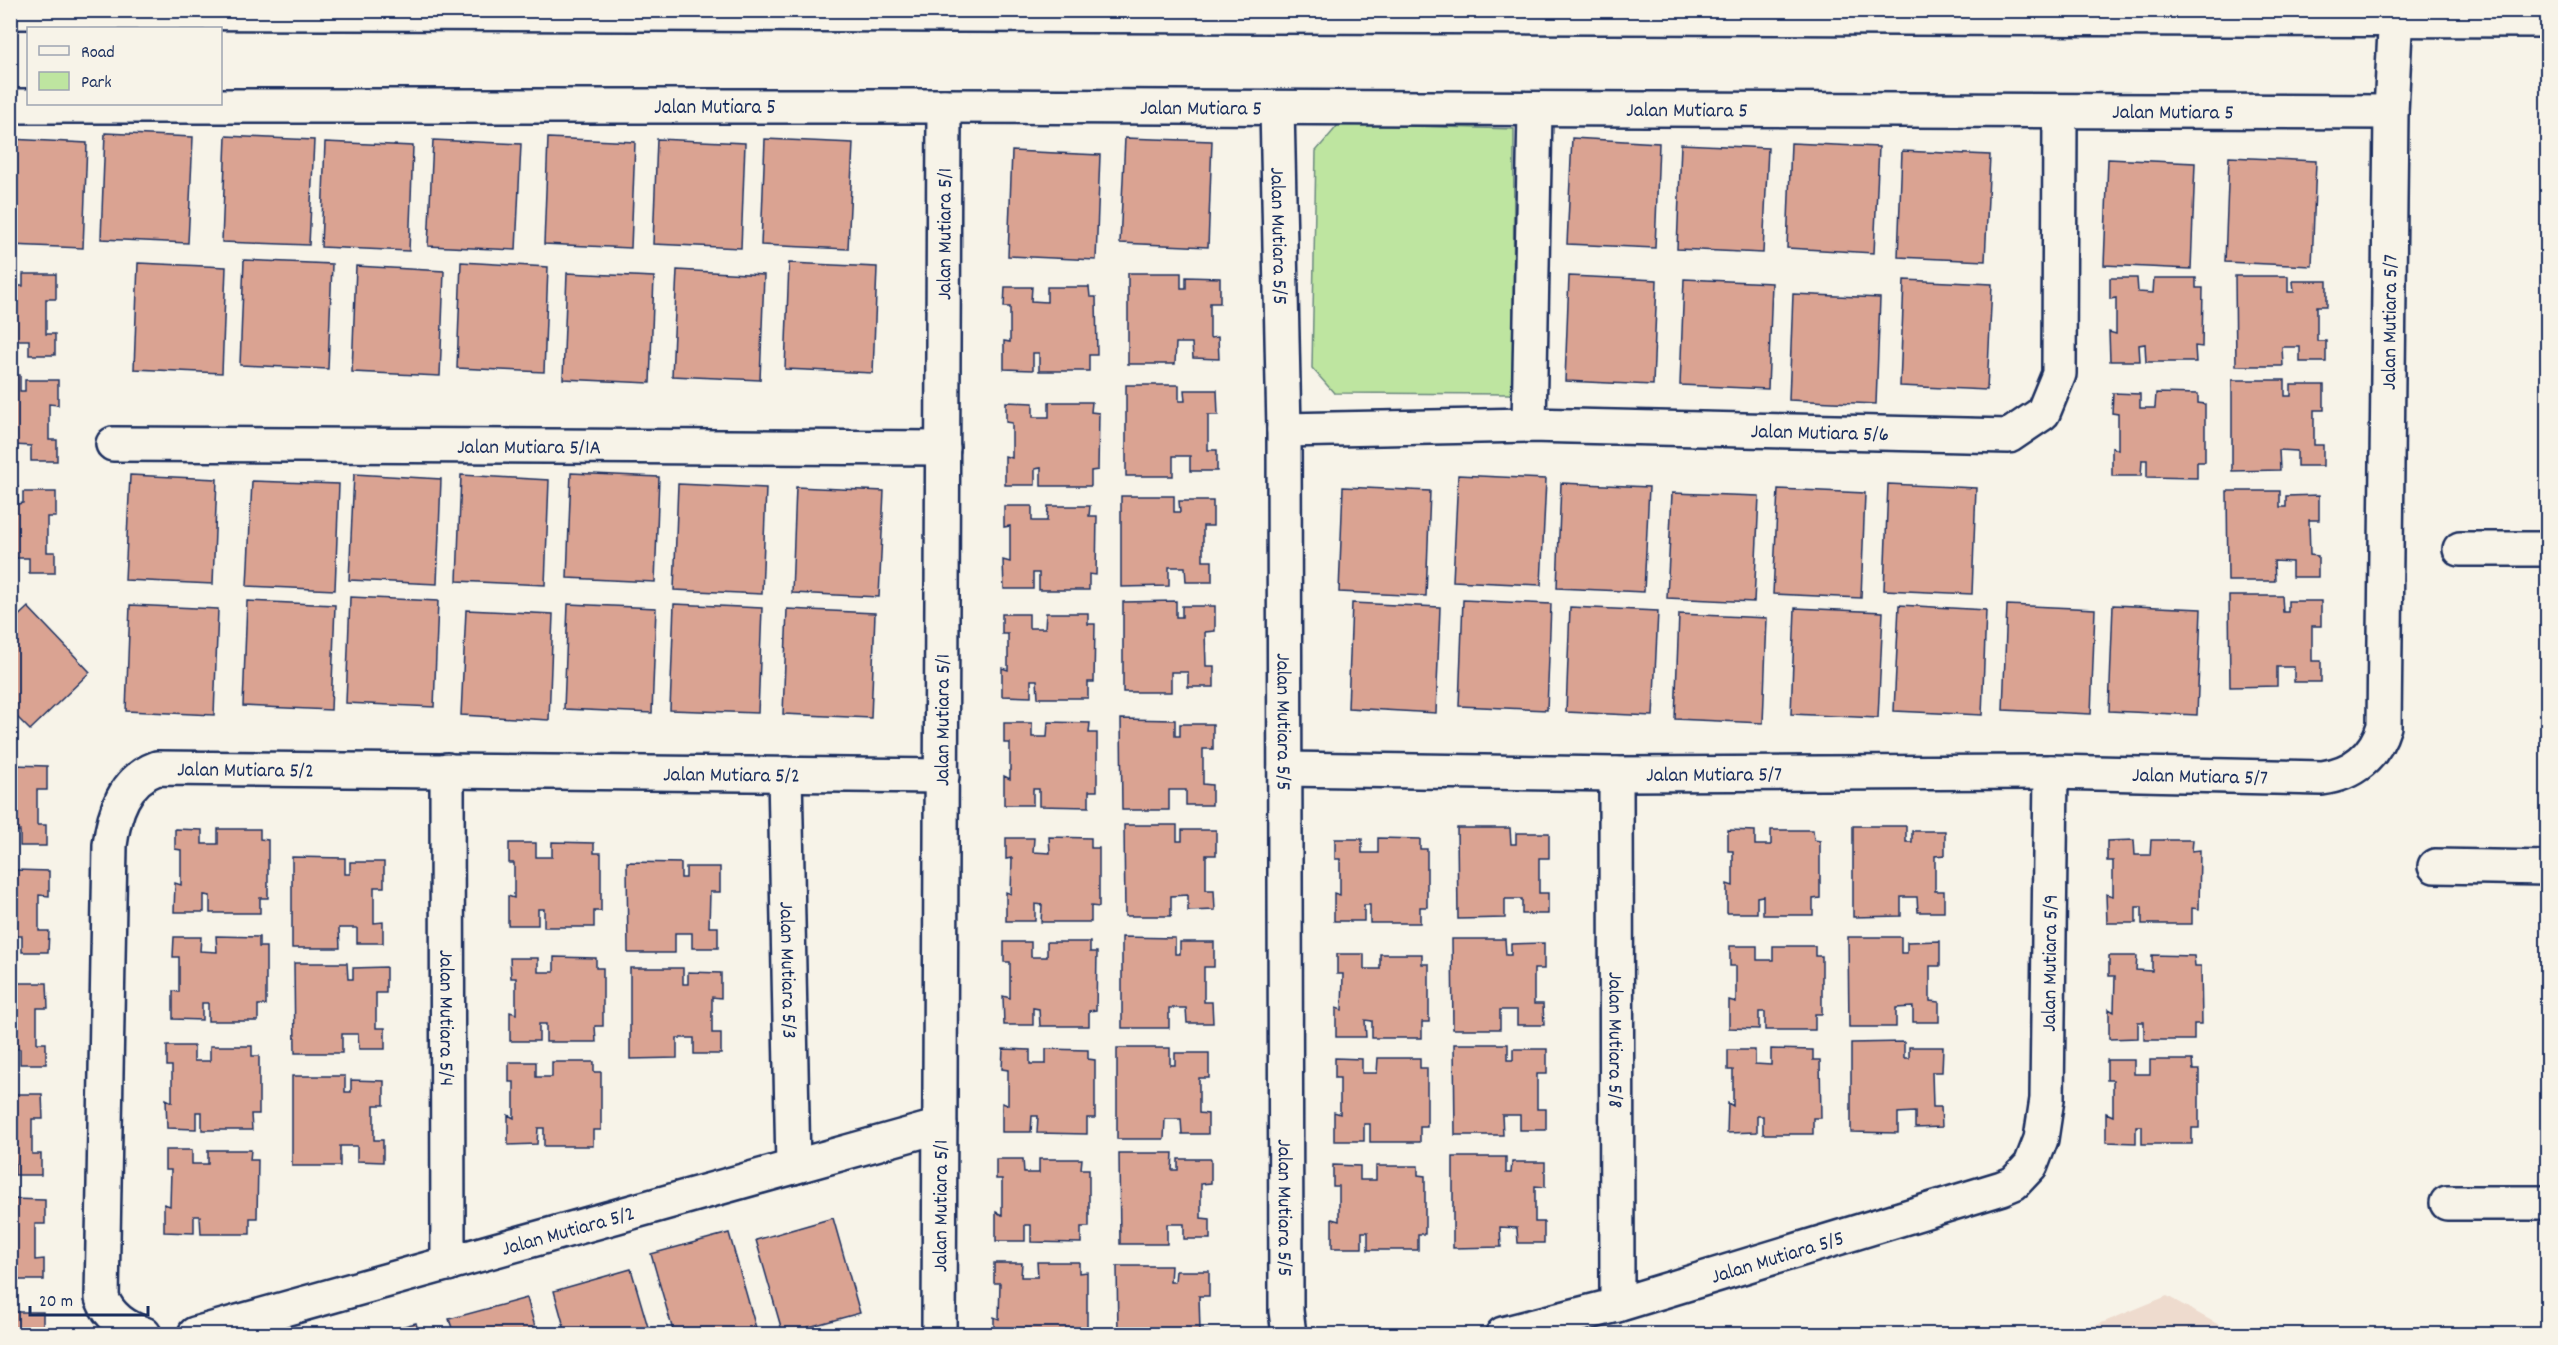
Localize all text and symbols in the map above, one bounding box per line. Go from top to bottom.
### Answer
legend [27,27,222,105]
text: Road [81,41,115,66]
text: Park [81,71,112,96]
street label: Jalan Mutiara 5 [654,94,776,124]
street label: Jalan Mutiara 5 [1140,95,1262,125]
street label: Jalan Mutiara 5 [1626,97,1748,127]
street label: Jalan Mutiara 5 [2112,99,2234,129]
street label: Jalan Mutiara 5/5 [1260,167,1293,305]
street label: Jalan Mutiara 5/1 [931,168,962,300]
street label: Jalan Mutiara 5/7 [2376,254,2407,390]
street label: Jalan Mutiara 5/6 [1750,418,1889,451]
street label: Jalan Mutiara 5/1A [457,434,601,464]
street label: Jalan Mutiara 5/5 [1267,653,1297,791]
street label: Jalan Mutiara 5/1 [929,654,960,786]
street label: Jalan Mutiara 5/2 [177,756,314,788]
street label: Jalan Mutiara 5/2 [663,761,800,793]
street label: Jalan Mutiara 5/7 [1646,761,1782,792]
street label: Jalan Mutiara 5/7 [2132,762,2268,795]
street label: Jalan Mutiara 5/9 [2036,894,2068,1032]
street label: Jalan Mutiara 5/3 [770,901,802,1039]
street label: Jalan Mutiara 5/4 [429,950,460,1086]
street label: Jalan Mutiara 5/8 [1598,972,1629,1108]
street label: Jalan Mutiara 5/5 [1268,1139,1298,1277]
street label: Jalan Mutiara 5/1 [927,1140,958,1272]
street label: Jalan Mutiara 5/2 [498,1200,639,1266]
street label: Jalan Mutiara 5/5 [1708,1225,1848,1294]
scale bar [30,1279,148,1317]
text: 20 m [39,1290,73,1315]

